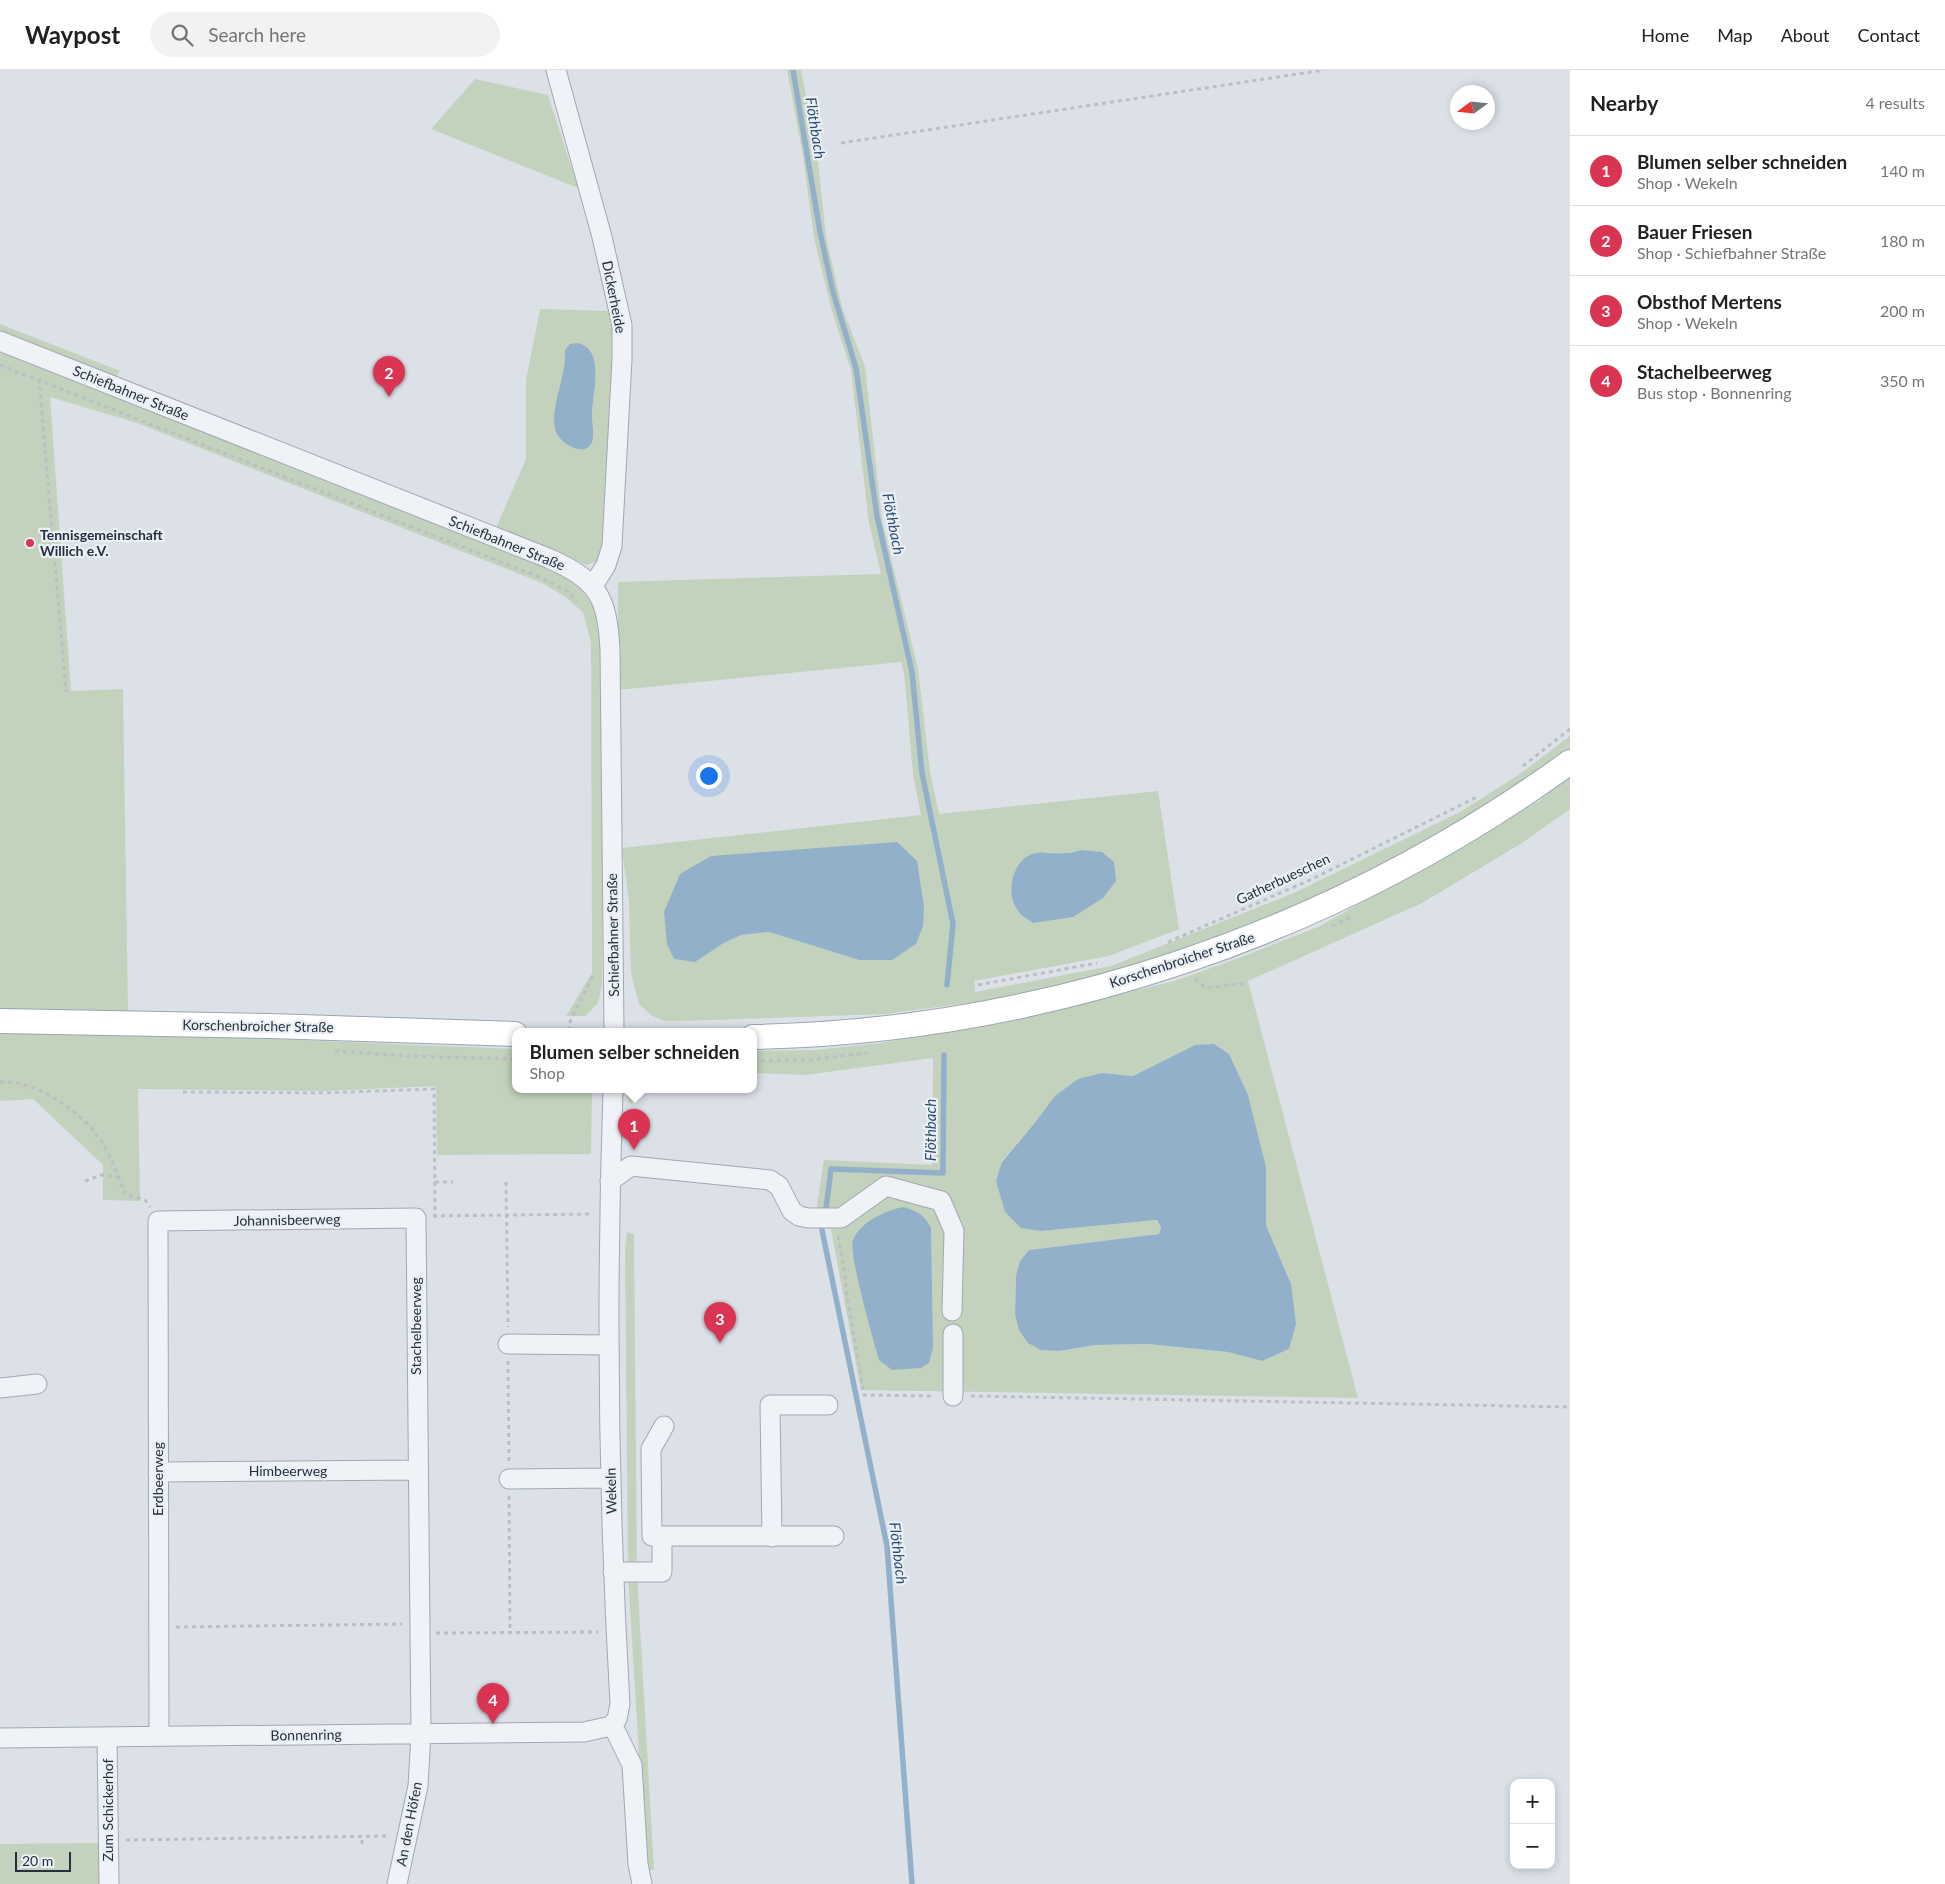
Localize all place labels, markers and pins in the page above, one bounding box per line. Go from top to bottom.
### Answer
pin: 2 [373,356,405,397]
place label: Tennisgemeinschaft Willich e.V. [40,526,163,559]
marker: Tennisgemeinschaft Willich e.V. [24,537,36,549]
pin: 1 [618,1109,650,1150]
pin: 3 [704,1302,736,1343]
pin: 4 [477,1683,509,1724]

